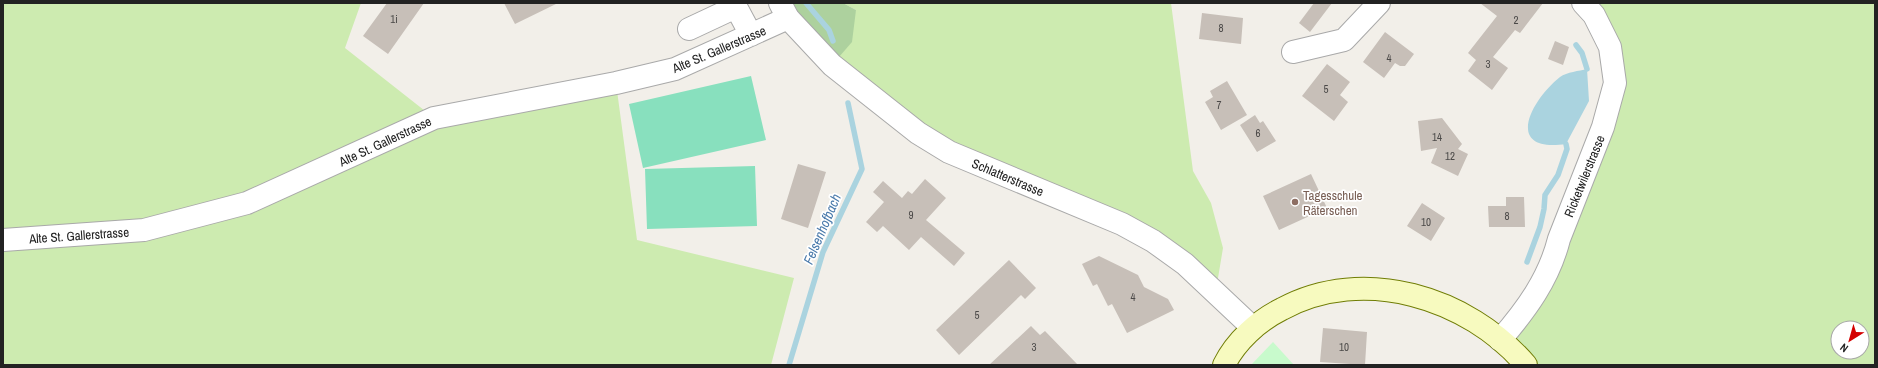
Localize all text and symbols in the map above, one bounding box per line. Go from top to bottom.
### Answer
house number: 1i [390,12,398,26]
house number: 2 [1513,13,1519,27]
house number: 8 [1218,21,1224,35]
street label: Alte St. Gallerstrasse [669,22,769,77]
house number: 4 [1386,51,1392,65]
house number: 3 [1485,57,1491,71]
house number: 5 [1323,82,1329,96]
house number: 7 [1216,98,1222,112]
street label: Alte St. Gallerstrasse [335,113,434,171]
house number: 6 [1255,126,1261,140]
house number: 14 [1432,130,1442,144]
street label: Ricketwilerstrasse [1560,133,1609,220]
house number: 12 [1445,149,1455,163]
street label: Schlatterstrasse [969,155,1046,200]
place label: Tagesschule Räterschen [1303,187,1363,219]
water label: Felsenhofbach [799,191,845,267]
marker: Tagesschule Räterschen [1290,197,1300,207]
house number: 9 [908,208,914,222]
house number: 8 [1504,209,1510,223]
house number: 10 [1421,215,1431,229]
street label: Alte St. Gallerstrasse [27,224,130,248]
house number: 4 [1130,290,1136,304]
house number: 5 [974,308,980,322]
north arrow [1830,320,1870,360]
house number: 3 [1031,340,1037,354]
house number: 10 [1339,340,1349,354]
text: N [1837,340,1851,356]

